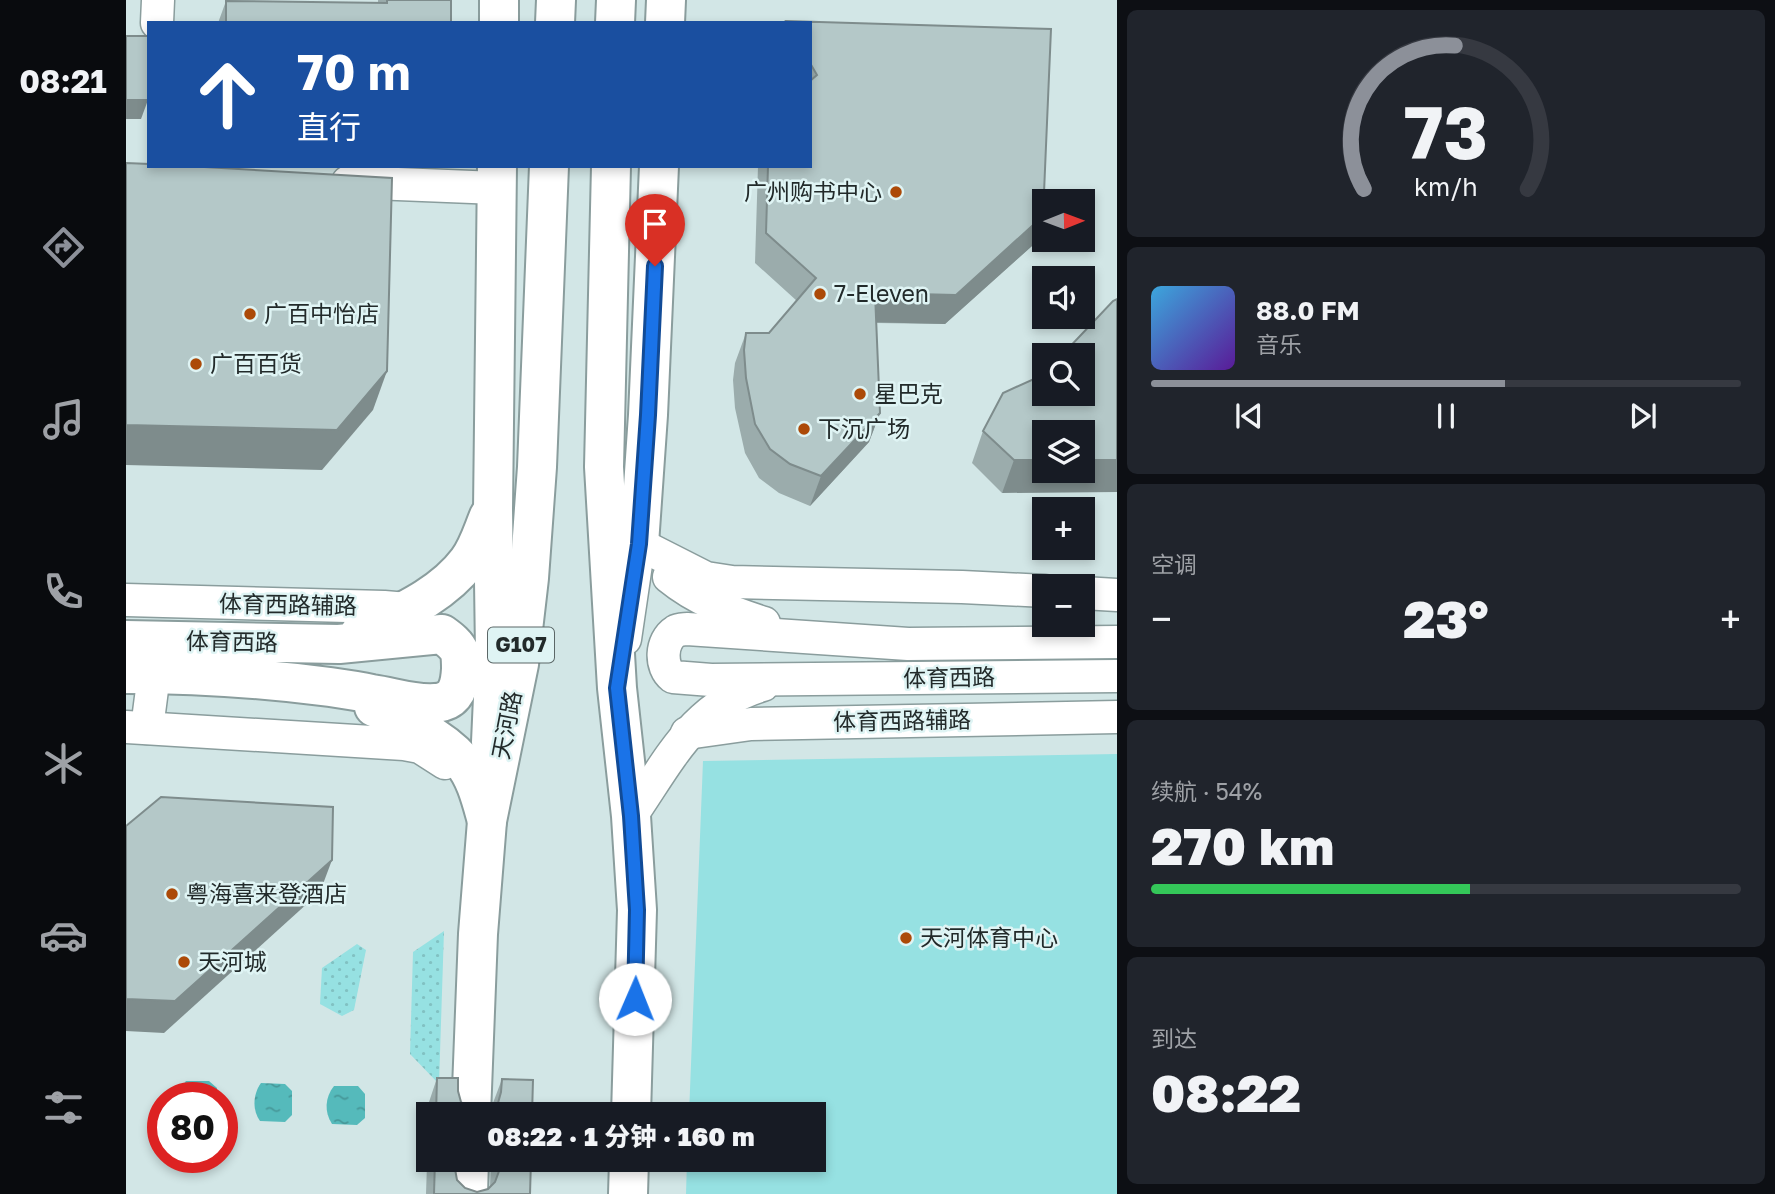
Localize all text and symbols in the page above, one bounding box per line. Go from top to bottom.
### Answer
text: 70 m [297,42,411,101]
icon: ahead [182,49,273,140]
text: 08:21 [19,62,107,100]
text: 73 [1404,89,1488,176]
text: 直行 [297,108,361,146]
text: km/h [1414,171,1478,202]
place label: 广州购书中心 [744,177,882,205]
marker: 广州购书中心 [888,184,904,200]
north arrow [1032,189,1096,252]
map controls [1032,189,1095,637]
pin [625,194,685,266]
icon: arrive [636,205,674,243]
icon: directions [39,223,88,272]
button: sound [1032,266,1095,329]
place label: 7-Eleven [834,279,929,307]
marker: 7-Eleven [812,286,828,302]
text: 88.0 FM [1256,295,1360,326]
place label: 广百中怡店 [264,299,379,327]
marker: 广百中怡店 [242,306,258,322]
text: 音乐 [1256,330,1302,358]
button: search [1032,343,1095,406]
place label: 广百百货 [210,349,302,377]
marker: 广百百货 [188,356,204,372]
place label: 星巴克 [874,379,943,407]
marker: 星巴克 [852,386,868,402]
icon: music [39,395,88,444]
icon: previous [1230,397,1268,435]
icon: pause [1427,397,1465,435]
icon: next [1624,397,1662,435]
place label: 下沉广场 [818,414,910,442]
button: layers [1032,420,1095,483]
marker: 下沉广场 [796,421,812,437]
button: + [1032,497,1095,560]
text: 空调 [1151,550,1197,578]
icon: phone [39,567,88,616]
button: − [1032,574,1095,637]
text: 23° [1403,587,1489,649]
street label: 体育西路辅路 [219,589,357,619]
text: − [1151,596,1172,641]
text: + [1720,596,1741,641]
street label: 体育西路 [186,626,278,656]
road number: G107 [488,628,554,662]
street label: 体育西路 [903,662,995,692]
street label: 天河路 [486,688,526,761]
street label: 体育西路辅路 [833,705,971,735]
icon: climate [39,739,88,788]
text: 续航 · 54% [1151,777,1262,805]
text: 270 km [1151,814,1334,876]
place label: 粤海喜来登酒店 [186,879,347,907]
marker: 粤海喜来登酒店 [164,886,180,902]
icon: car [39,911,88,960]
place label: 天河体育中心 [920,923,1058,951]
marker: 天河体育中心 [898,930,914,946]
place label: 天河城 [198,947,267,975]
marker: 天河城 [176,954,192,970]
position arrow [598,962,672,1036]
text: 到达 [1151,1024,1197,1052]
text: 08:22 [1151,1061,1301,1123]
speed limit sign: 80 [147,1082,238,1173]
icon: filters [39,1083,88,1132]
text: 08:22 · 1 分钟 · 160 m [487,1121,755,1152]

